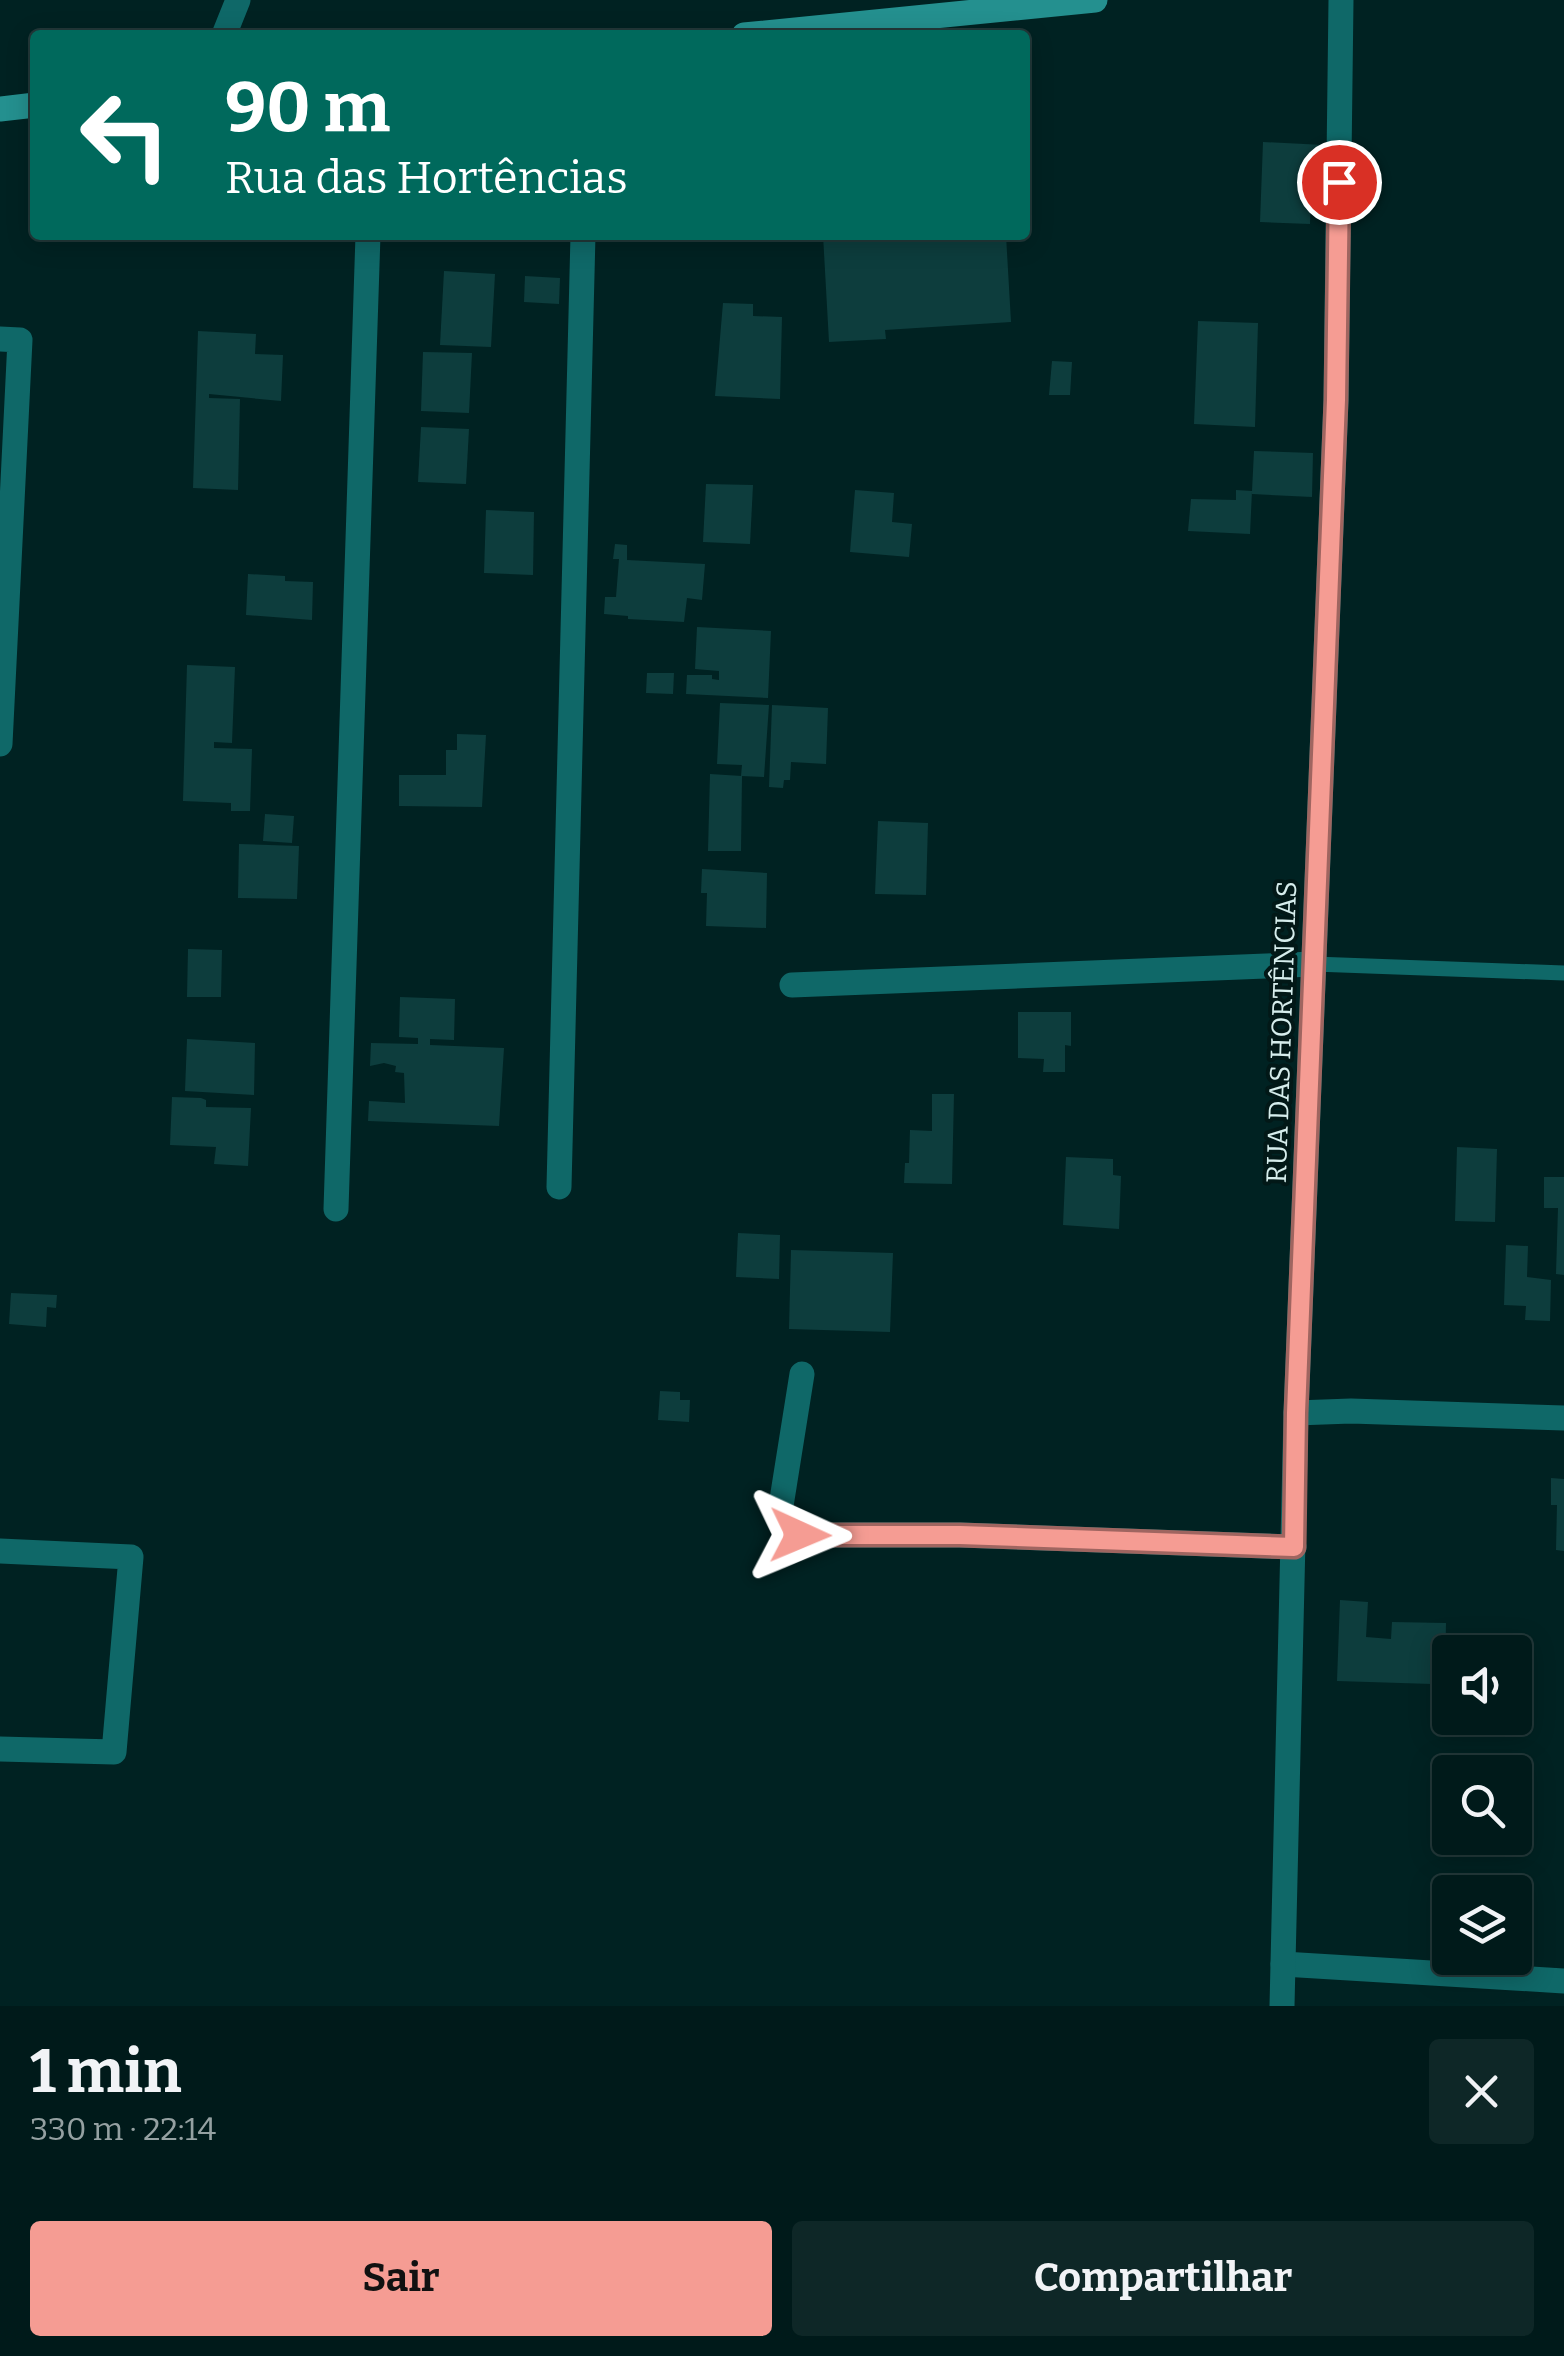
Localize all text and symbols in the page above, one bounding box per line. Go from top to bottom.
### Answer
text: 90 m [225,66,390,150]
icon: left [60,70,190,200]
pin [1297,140,1382,225]
text: Rua das Hortências [225,151,628,205]
icon: arrive [1312,155,1367,210]
street label: RUA DAS HORTÊNCIAS [1260,880,1303,1184]
position arrow [748,1483,852,1587]
map controls [1432,1635,1532,1975]
button: sound [1432,1635,1532,1735]
button: search [1432,1755,1532,1855]
button: layers [1432,1875,1532,1975]
text: 1 min [30,2036,182,2108]
button: close [1429,2039,1534,2144]
text: 330 m · 22:14 [30,2110,216,2148]
button: Sair [30,2221,772,2336]
button: Compartilhar [792,2221,1534,2336]

